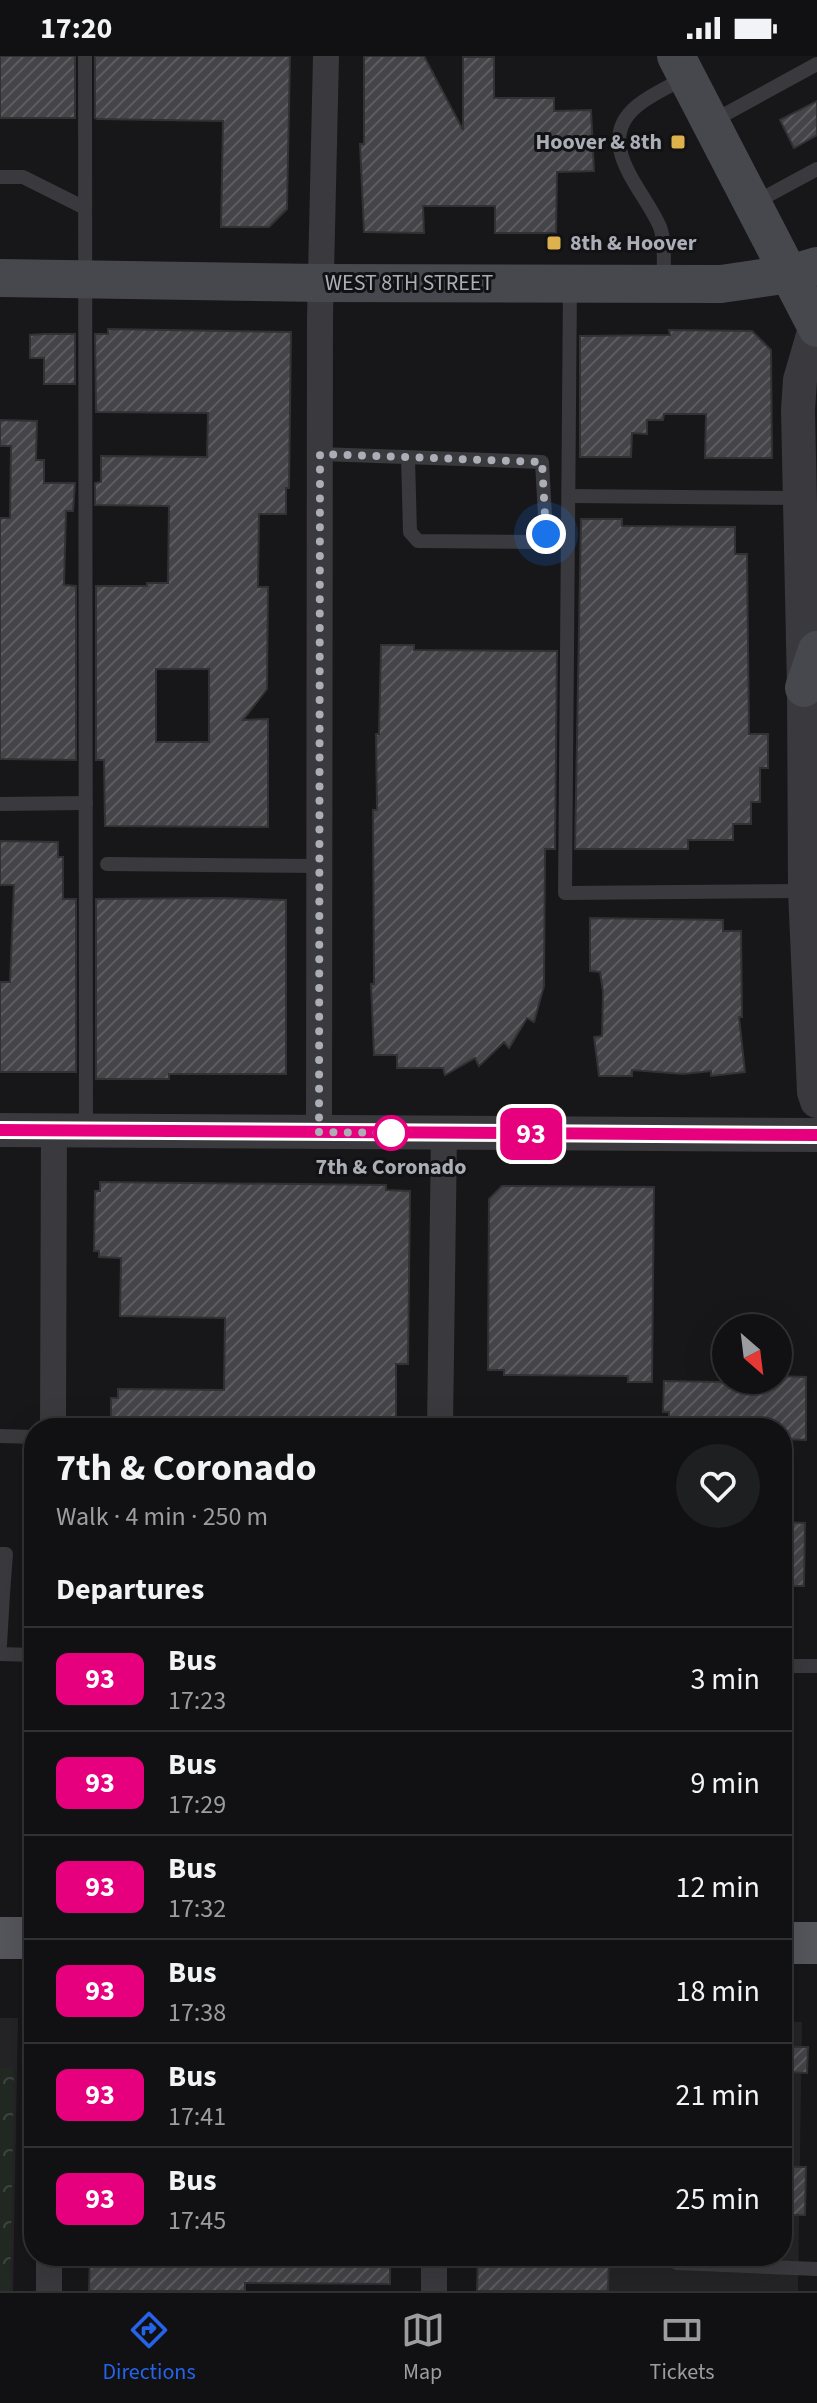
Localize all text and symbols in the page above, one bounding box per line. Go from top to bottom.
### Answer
text: 17:20 [40,7,112,50]
place label: Hoover & 8th [535,126,662,158]
marker: Hoover & 8th [669,133,687,151]
place label: 8th & Hoover [570,227,697,259]
marker: 8th & Hoover [545,234,563,252]
street label: WEST 8TH STREET [325,267,493,299]
your location [526,514,566,554]
line badge: 93 [495,1108,567,1160]
text: 93 [516,1114,546,1154]
marker: 7th & Coronado [374,1116,408,1150]
place label: 7th & Coronado [316,1151,466,1183]
north arrow [712,1314,792,1394]
map controls [712,1314,792,1394]
text: 7th & Coronado [56,1441,317,1495]
button: heart [676,1444,760,1528]
text: Walk · 4 min · 250 m [56,1498,268,1535]
text: Departures [56,1568,204,1611]
text: Bus [168,1639,216,1682]
text: 3 min [690,1658,760,1701]
text: 93 [85,1659,115,1699]
text: 17:23 [168,1682,226,1719]
text: Bus [168,1743,216,1786]
text: 9 min [690,1762,760,1805]
text: 93 [85,1763,115,1803]
text: 17:29 [168,1786,226,1823]
text: Bus [168,1847,216,1890]
text: 12 min [676,1866,760,1909]
text: 93 [85,1867,115,1907]
text: 17:32 [168,1890,226,1927]
text: Bus [168,1951,216,1994]
text: 18 min [676,1970,760,2013]
text: 93 [85,1971,115,2011]
text: 17:38 [168,1994,226,2031]
text: Bus [168,2055,216,2098]
text: 21 min [676,2074,760,2117]
text: 93 [85,2075,115,2115]
text: 17:41 [168,2098,226,2135]
text: Bus [168,2159,216,2202]
text: 25 min [676,2178,760,2221]
text: 93 [85,2179,115,2219]
text: 17:45 [168,2202,226,2239]
tab: Directions [103,2308,196,2388]
tab: Map [401,2308,445,2388]
tab: Tickets [650,2308,714,2388]

